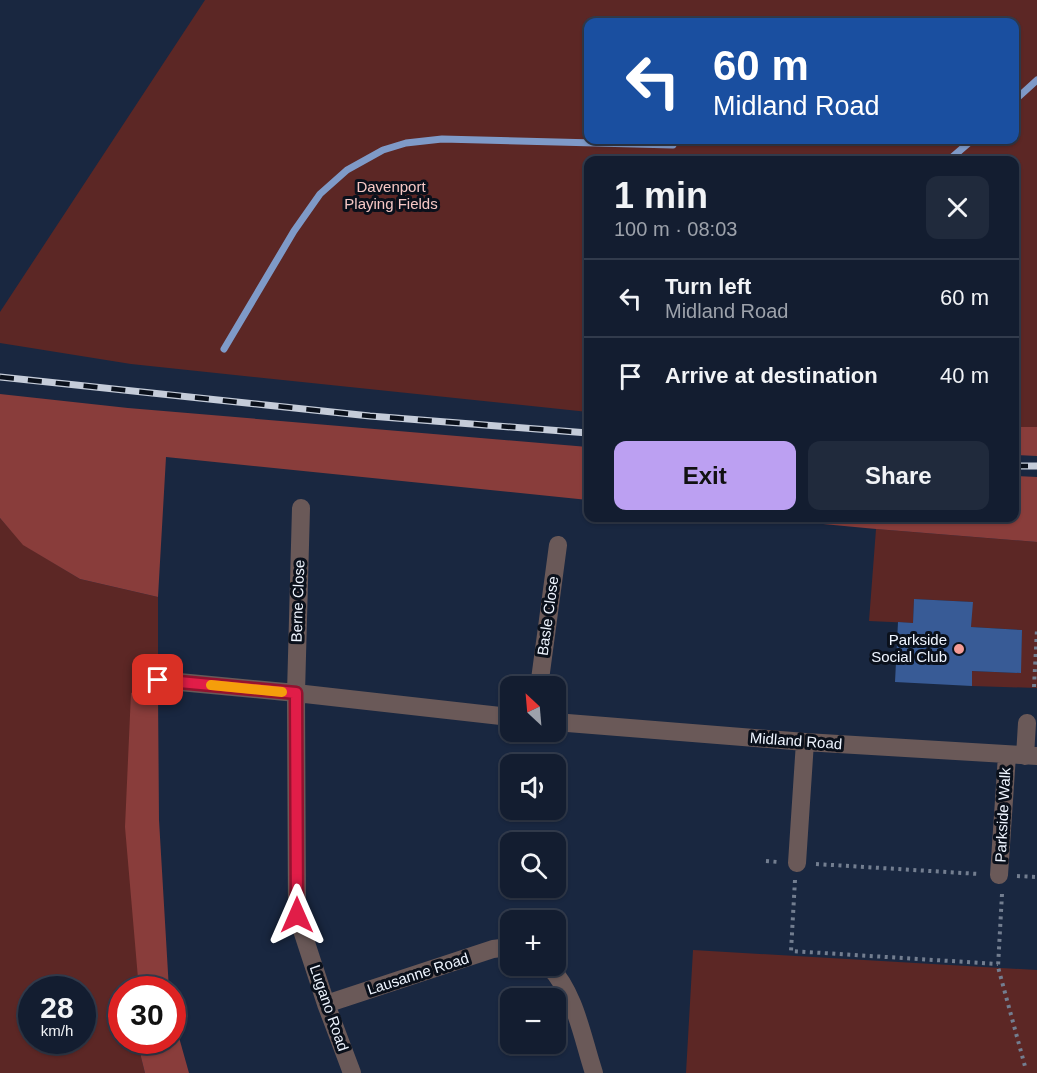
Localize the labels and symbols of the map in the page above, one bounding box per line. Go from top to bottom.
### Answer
park label: Davenport Playing Fields [344,178,438,212]
street label: Berne Close [288,559,307,643]
street label: Basle Close [534,575,561,657]
place label: Parkside Social Club [871,631,947,665]
marker: Parkside Social Club [952,642,966,656]
pin [132,654,183,705]
north arrow [500,676,566,742]
street label: Midland Road [749,729,843,752]
street label: Parkside Walk [992,766,1014,863]
position arrow [265,883,329,947]
street label: Lausanne Road [365,949,471,998]
street label: Lugano Road [307,962,352,1053]
speed limit sign: 30 [108,976,186,1054]

